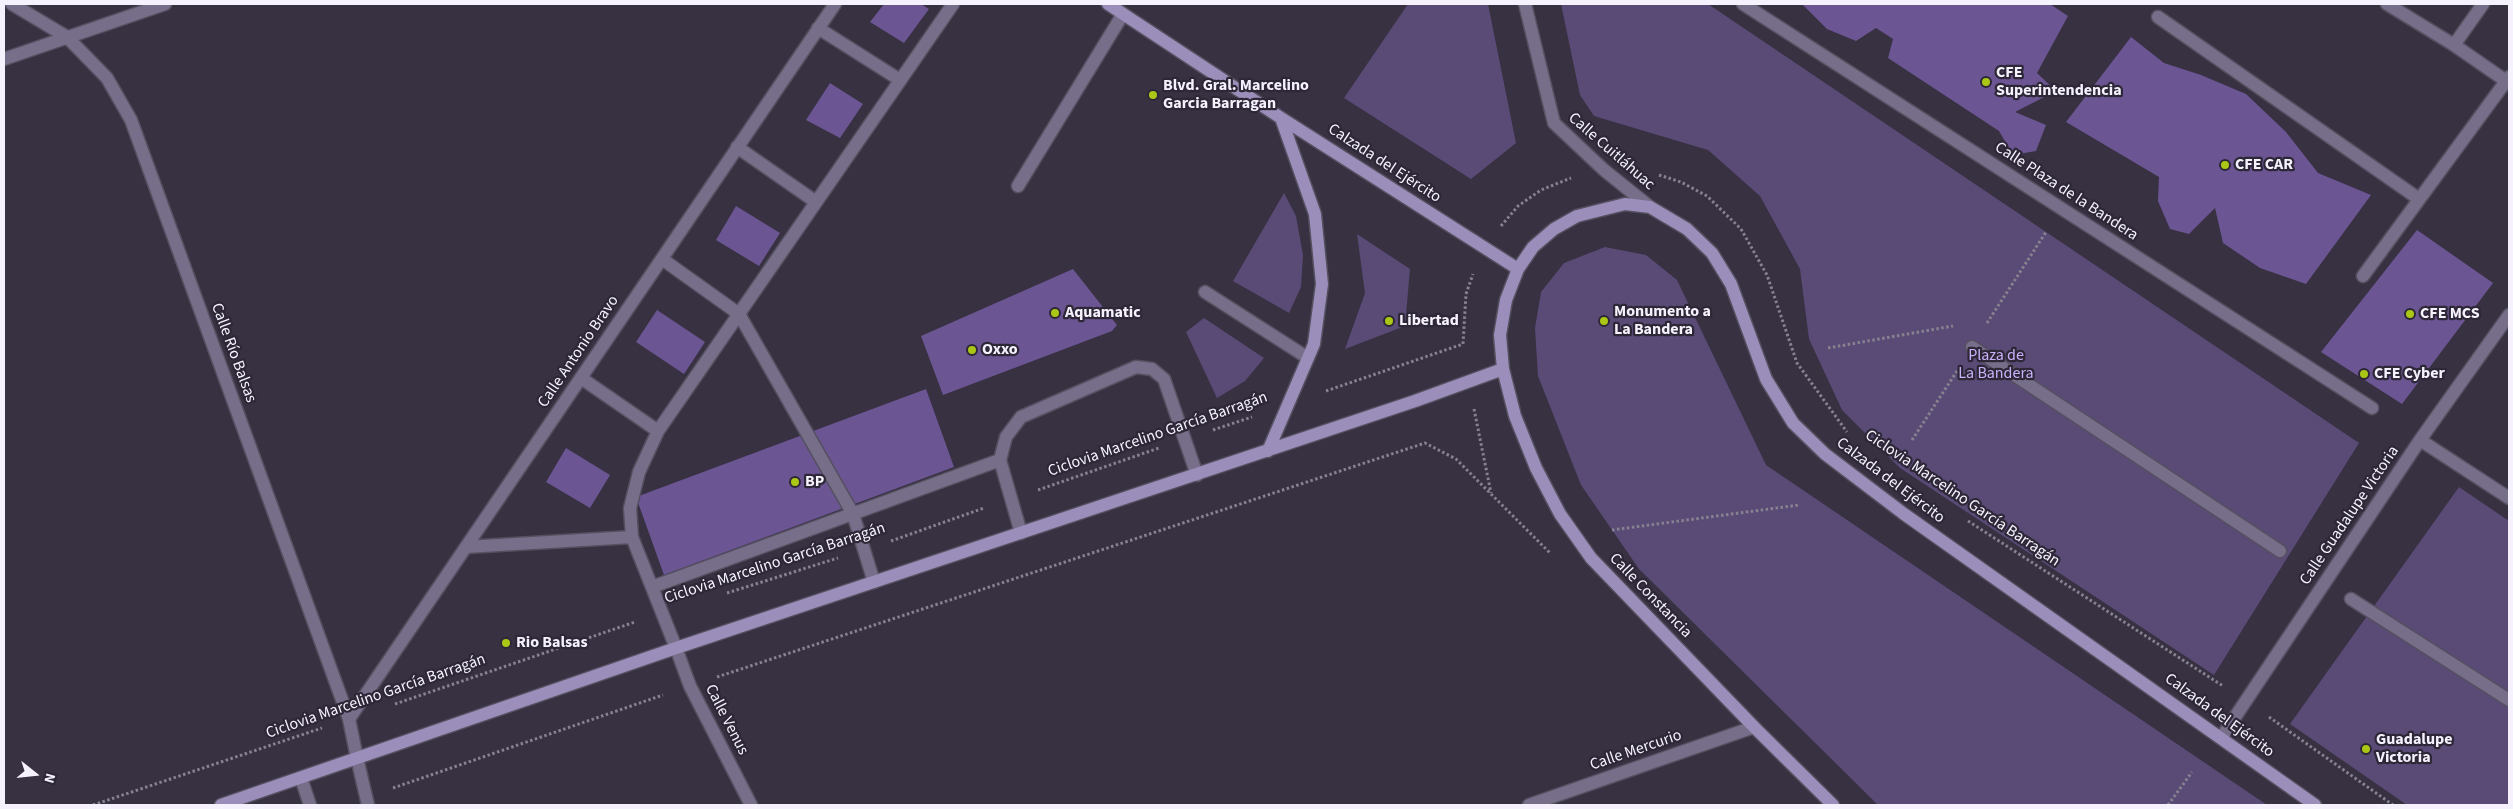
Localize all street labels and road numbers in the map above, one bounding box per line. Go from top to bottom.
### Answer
street label: Calle Cuitláhuac [1564,109,1658,195]
street label: Calzada del Ejército [1324,120,1444,208]
street label: Calle Plaza de la Bandera [1991,138,2141,246]
street label: Calle Antonio Bravo [534,292,624,412]
street label: Calle Río Balsas [206,301,260,405]
street label: Ciclovia Marcelino García Barragán [1046,388,1270,482]
street label: Ciclovia Marcelino García Barragán [1861,426,2063,572]
street label: Calzada del Ejército [1832,434,1948,528]
street label: Calle Guadalupe Victoria [2296,443,2404,589]
street label: Ciclovia Marcelino García Barragán [662,519,888,609]
street label: Calle Constancia [1605,550,1695,642]
street label: Ciclovia Marcelino García Barragán [264,650,488,744]
street label: Calzada del Ejército [2160,670,2278,762]
street label: Calle Venus [700,682,752,758]
street label: Calle Mercurio [1588,726,1684,776]

